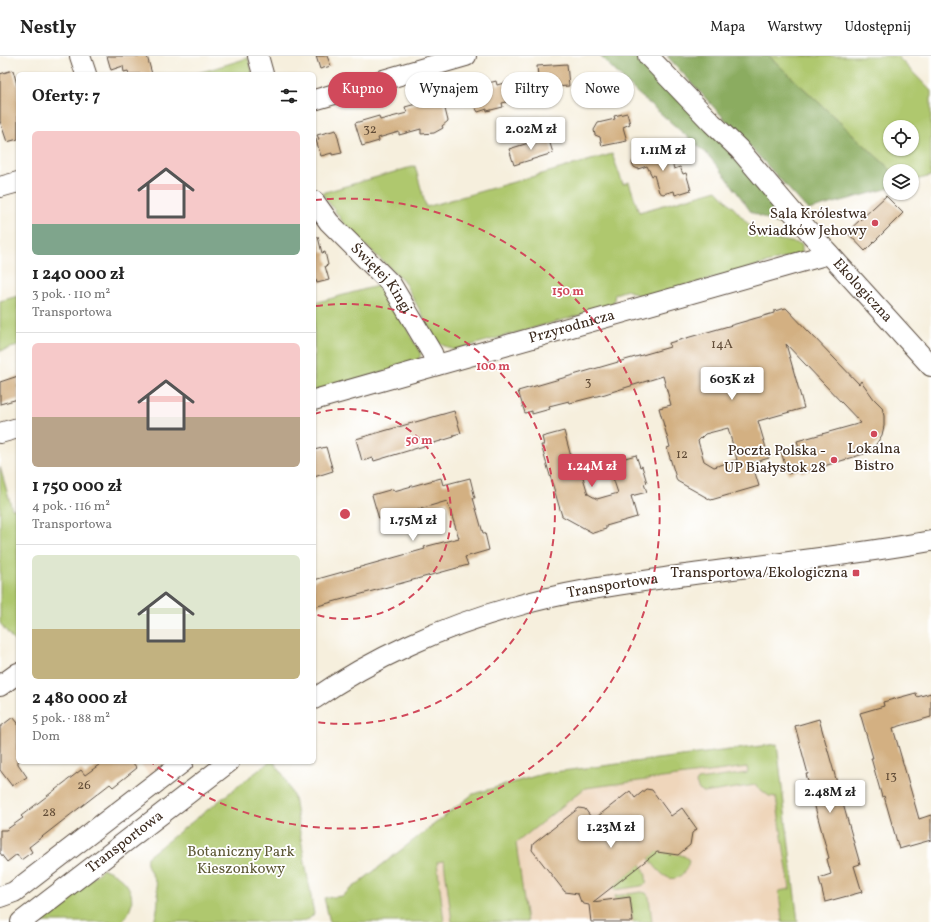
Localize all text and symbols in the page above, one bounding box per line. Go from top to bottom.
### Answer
text: Nestly [20,15,76,41]
text: Mapa [710,18,745,37]
text: Warstwy [767,18,822,37]
text: Udostępnij [844,18,911,37]
chip: Kupno [328,72,397,108]
chip: Wynajem [405,72,493,108]
chip: Filtry [501,72,563,108]
chip: Nowe [571,72,634,108]
text: Oferty: 7 [32,85,100,108]
icon: filters [278,85,300,107]
pin: 2.02M zł [490,117,572,151]
map controls [883,120,919,200]
button: locate [883,120,919,156]
house number: 32 [363,121,377,139]
text: 2.02M zł [505,121,557,139]
pin: 1.11M zł [622,138,704,172]
text: 1.11M zł [640,142,686,160]
icon: home [130,157,202,229]
button: layers [883,164,919,200]
place label: Sala Królestwa Świadków Jehowy [748,204,867,242]
marker: Sala Królestwa Świadków Jehowy [870,218,880,228]
street label: Świętej Kingi [345,238,417,318]
street label: Ekologiczna [828,254,897,327]
text: 1 240 000 zł [32,263,124,286]
text: 150 m [552,284,584,300]
text: 3 pok. · 110 m² [32,286,110,304]
text: Transportowa [32,304,112,322]
street label: Przyrodnicza [526,305,617,349]
house number: 14A [711,336,733,354]
text: 100 m [476,359,510,375]
pin: 603K zł [695,367,769,401]
icon: home [130,369,202,441]
text: 603K zł [710,371,754,389]
house number: 3 [585,374,592,392]
marker: Lokalna Bistro [869,429,879,439]
text: 50 m [405,433,433,449]
place label: Lokalna Bistro [848,439,900,477]
place label: Poczta Polska - UP Białystok 28 [724,441,826,479]
house number: 12 [676,446,688,464]
pin: 1.24M zł [551,454,633,488]
marker: Poczta Polska - UP Białystok 28 [829,455,839,465]
text: 1.24M zł [567,458,617,476]
text: 1 750 000 zł [32,475,122,498]
text: 4 pok. · 116 m² [32,498,110,516]
centre of rings [338,507,352,521]
pin: 1.75M zł [372,508,454,542]
text: 1.75M zł [389,512,437,530]
text: Transportowa [32,516,112,534]
place label: Transportowa/Ekologiczna [670,563,848,584]
street label: Transportowa [565,568,660,604]
marker: Transportowa/Ekologiczna [851,568,861,578]
icon: home [130,581,202,653]
text: 2 480 000 zł [32,687,127,710]
text: 5 pok. · 188 m² [32,710,110,728]
text: Dom [32,728,60,746]
house number: 13 [885,768,897,786]
house number: 26 [77,777,91,795]
pin: 2.48M zł [789,780,871,814]
text: 2.48M zł [804,784,856,802]
house number: 28 [42,804,56,822]
street label: Transportowa [82,806,168,879]
pin: 1.23M zł [570,815,652,849]
text: 1.23M zł [587,819,635,837]
park label: Botaniczny Park Kieszonkowy [187,842,295,880]

